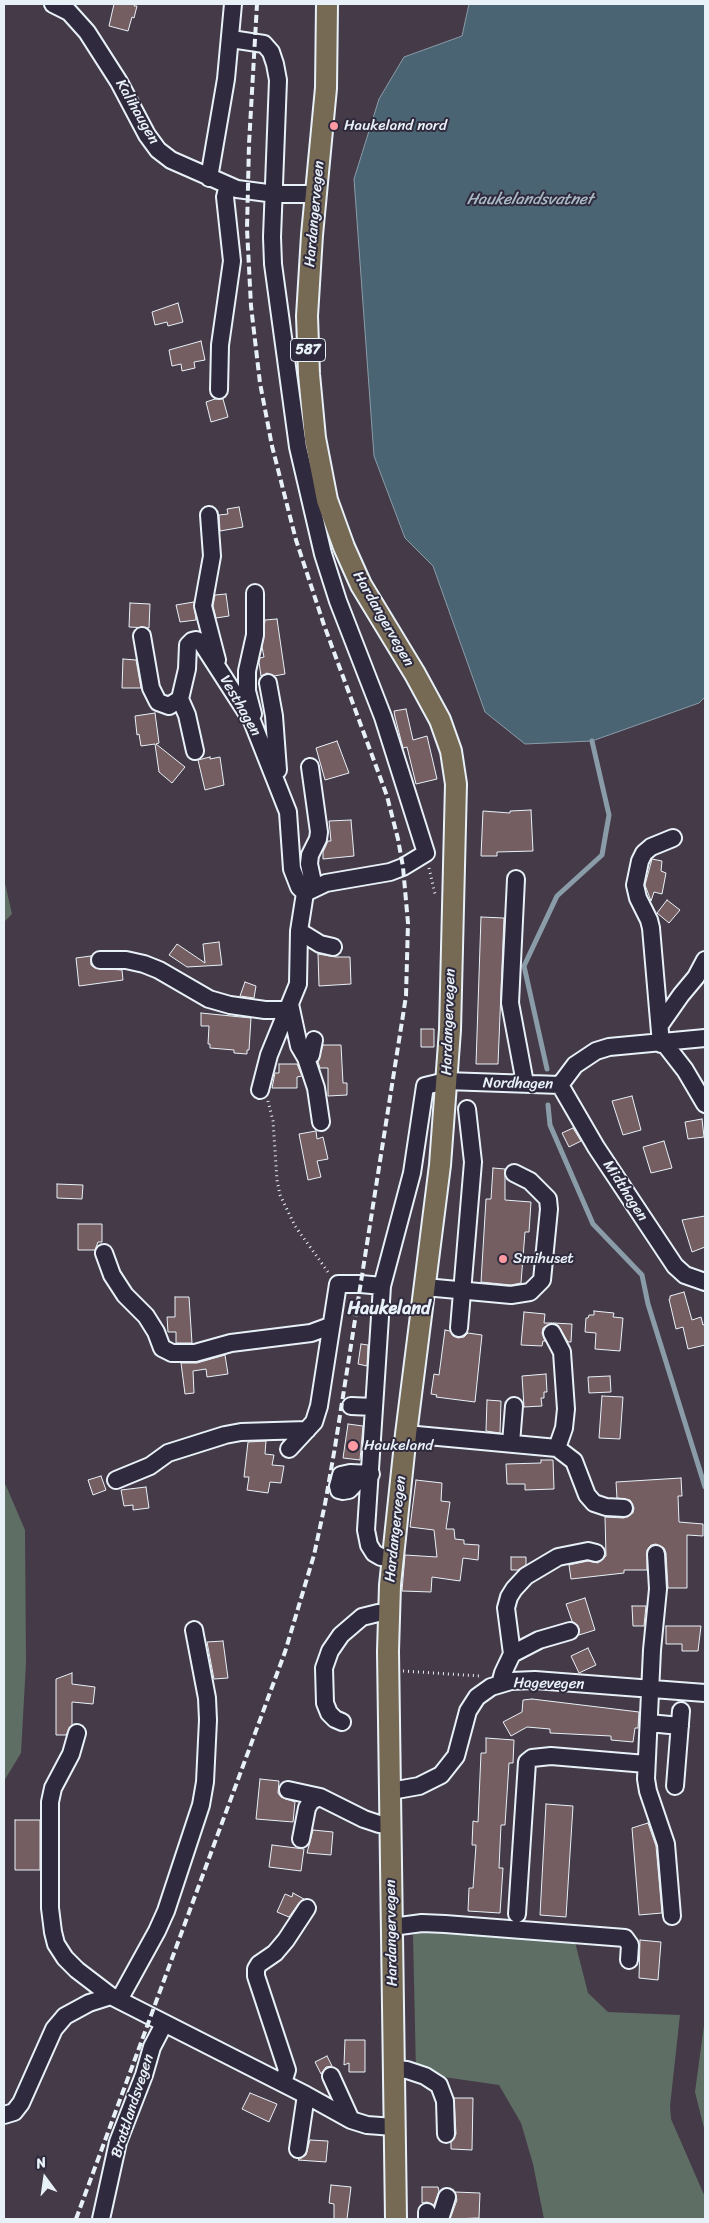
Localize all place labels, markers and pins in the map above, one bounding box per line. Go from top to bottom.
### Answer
place label: Haukeland nord [344,117,447,135]
marker: Haukeland nord [328,120,340,132]
place label: Smihuset [513,1250,574,1268]
marker: Smihuset [497,1253,509,1265]
place label: Haukeland [364,1437,433,1455]
marker: Haukeland [346,1439,360,1453]

